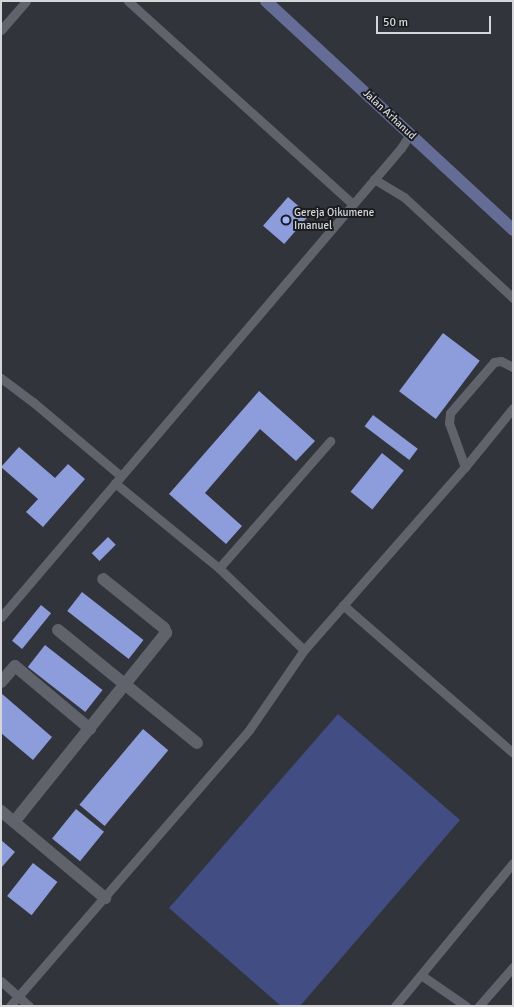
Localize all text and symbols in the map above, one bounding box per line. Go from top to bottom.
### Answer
scale bar [378,8,493,34]
text: 50 m [383,15,408,30]
street label: Jalan Arhanud [360,87,418,143]
place label: Gereja Oikumene Imanuel [294,207,374,233]
marker: Gereja Oikumene Imanuel [281,215,291,225]

